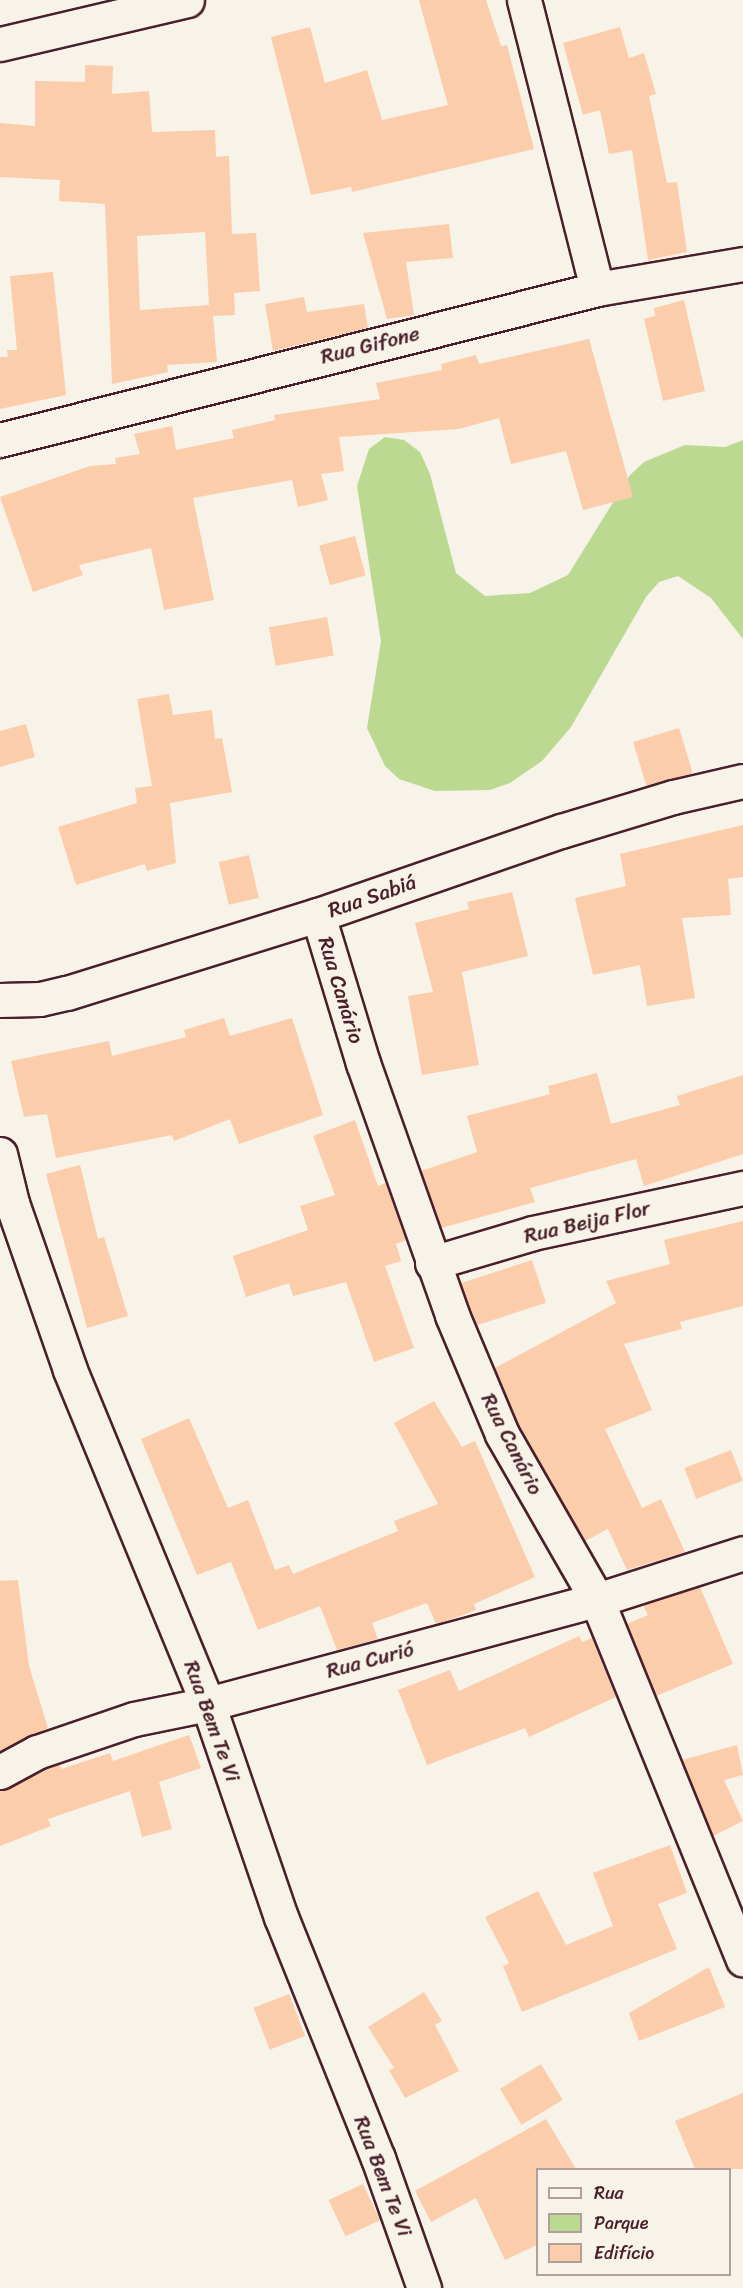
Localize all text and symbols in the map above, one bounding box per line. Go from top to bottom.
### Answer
street label: Rua Gifone [318,321,422,369]
street label: Rua Sabiá [325,869,419,923]
street label: Rua Canário [313,934,369,1046]
street label: Rua Beija Flor [521,1195,653,1249]
street label: Rua Canário [476,1389,548,1499]
street label: Rua Curió [324,1636,416,1684]
street label: Rua Bem Te Vi [178,1656,246,1786]
street label: Rua Bem Te Vi [348,2111,418,2241]
legend [536,2168,731,2276]
text: Rua [594,2177,624,2209]
text: Parque [594,2207,648,2239]
text: Edifício [594,2237,654,2269]

